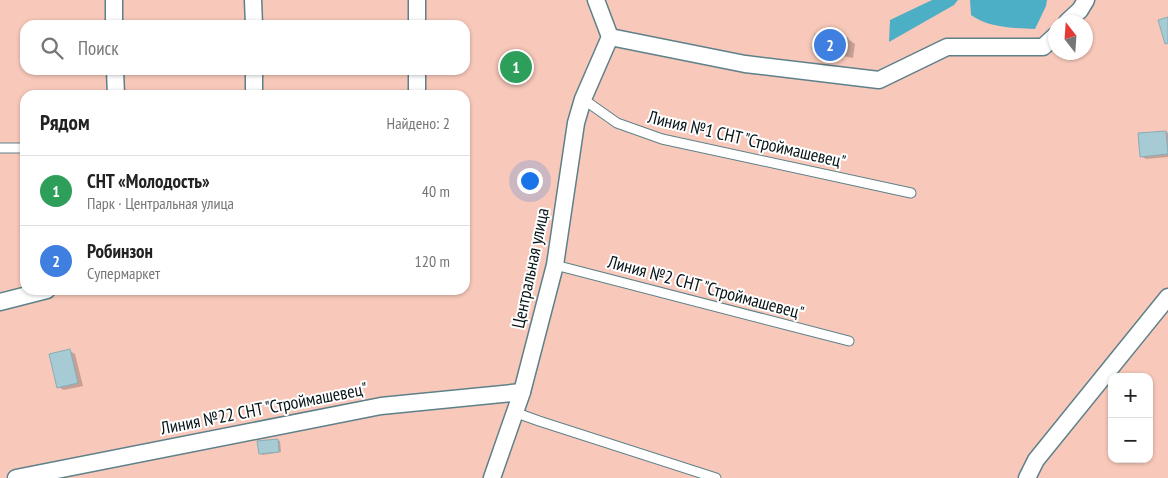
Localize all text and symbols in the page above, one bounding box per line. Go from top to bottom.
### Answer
north arrow [1048,15,1093,60]
search box [20,20,470,75]
pin: 2 [814,26,846,64]
icon: search [38,34,66,62]
text: Поиск [78,36,119,60]
pin: 1 [500,48,532,86]
street label: Линия №1 СНТ "Строймашевец" [645,105,848,173]
text: Рядом [40,109,90,136]
text: Найдено: 2 [387,113,450,133]
your location [517,168,543,194]
text: СНТ «Молодость» [87,169,210,193]
text: 1 [52,181,60,201]
text: 40 m [422,181,450,201]
text: Парк · Центральная улица [87,193,234,213]
street label: Центральная улица [506,206,554,330]
text: Робинзон [87,239,153,263]
street label: Линия №2 СНТ "Строймашевец" [604,249,807,324]
text: 2 [52,251,60,271]
text: 120 m [415,251,450,271]
text: Супермаркет [87,263,160,283]
map controls [1108,373,1153,463]
button: + [1108,373,1153,418]
street label: Линия №22 СНТ "Строймашевец" [158,377,369,440]
button: − [1108,418,1153,463]

